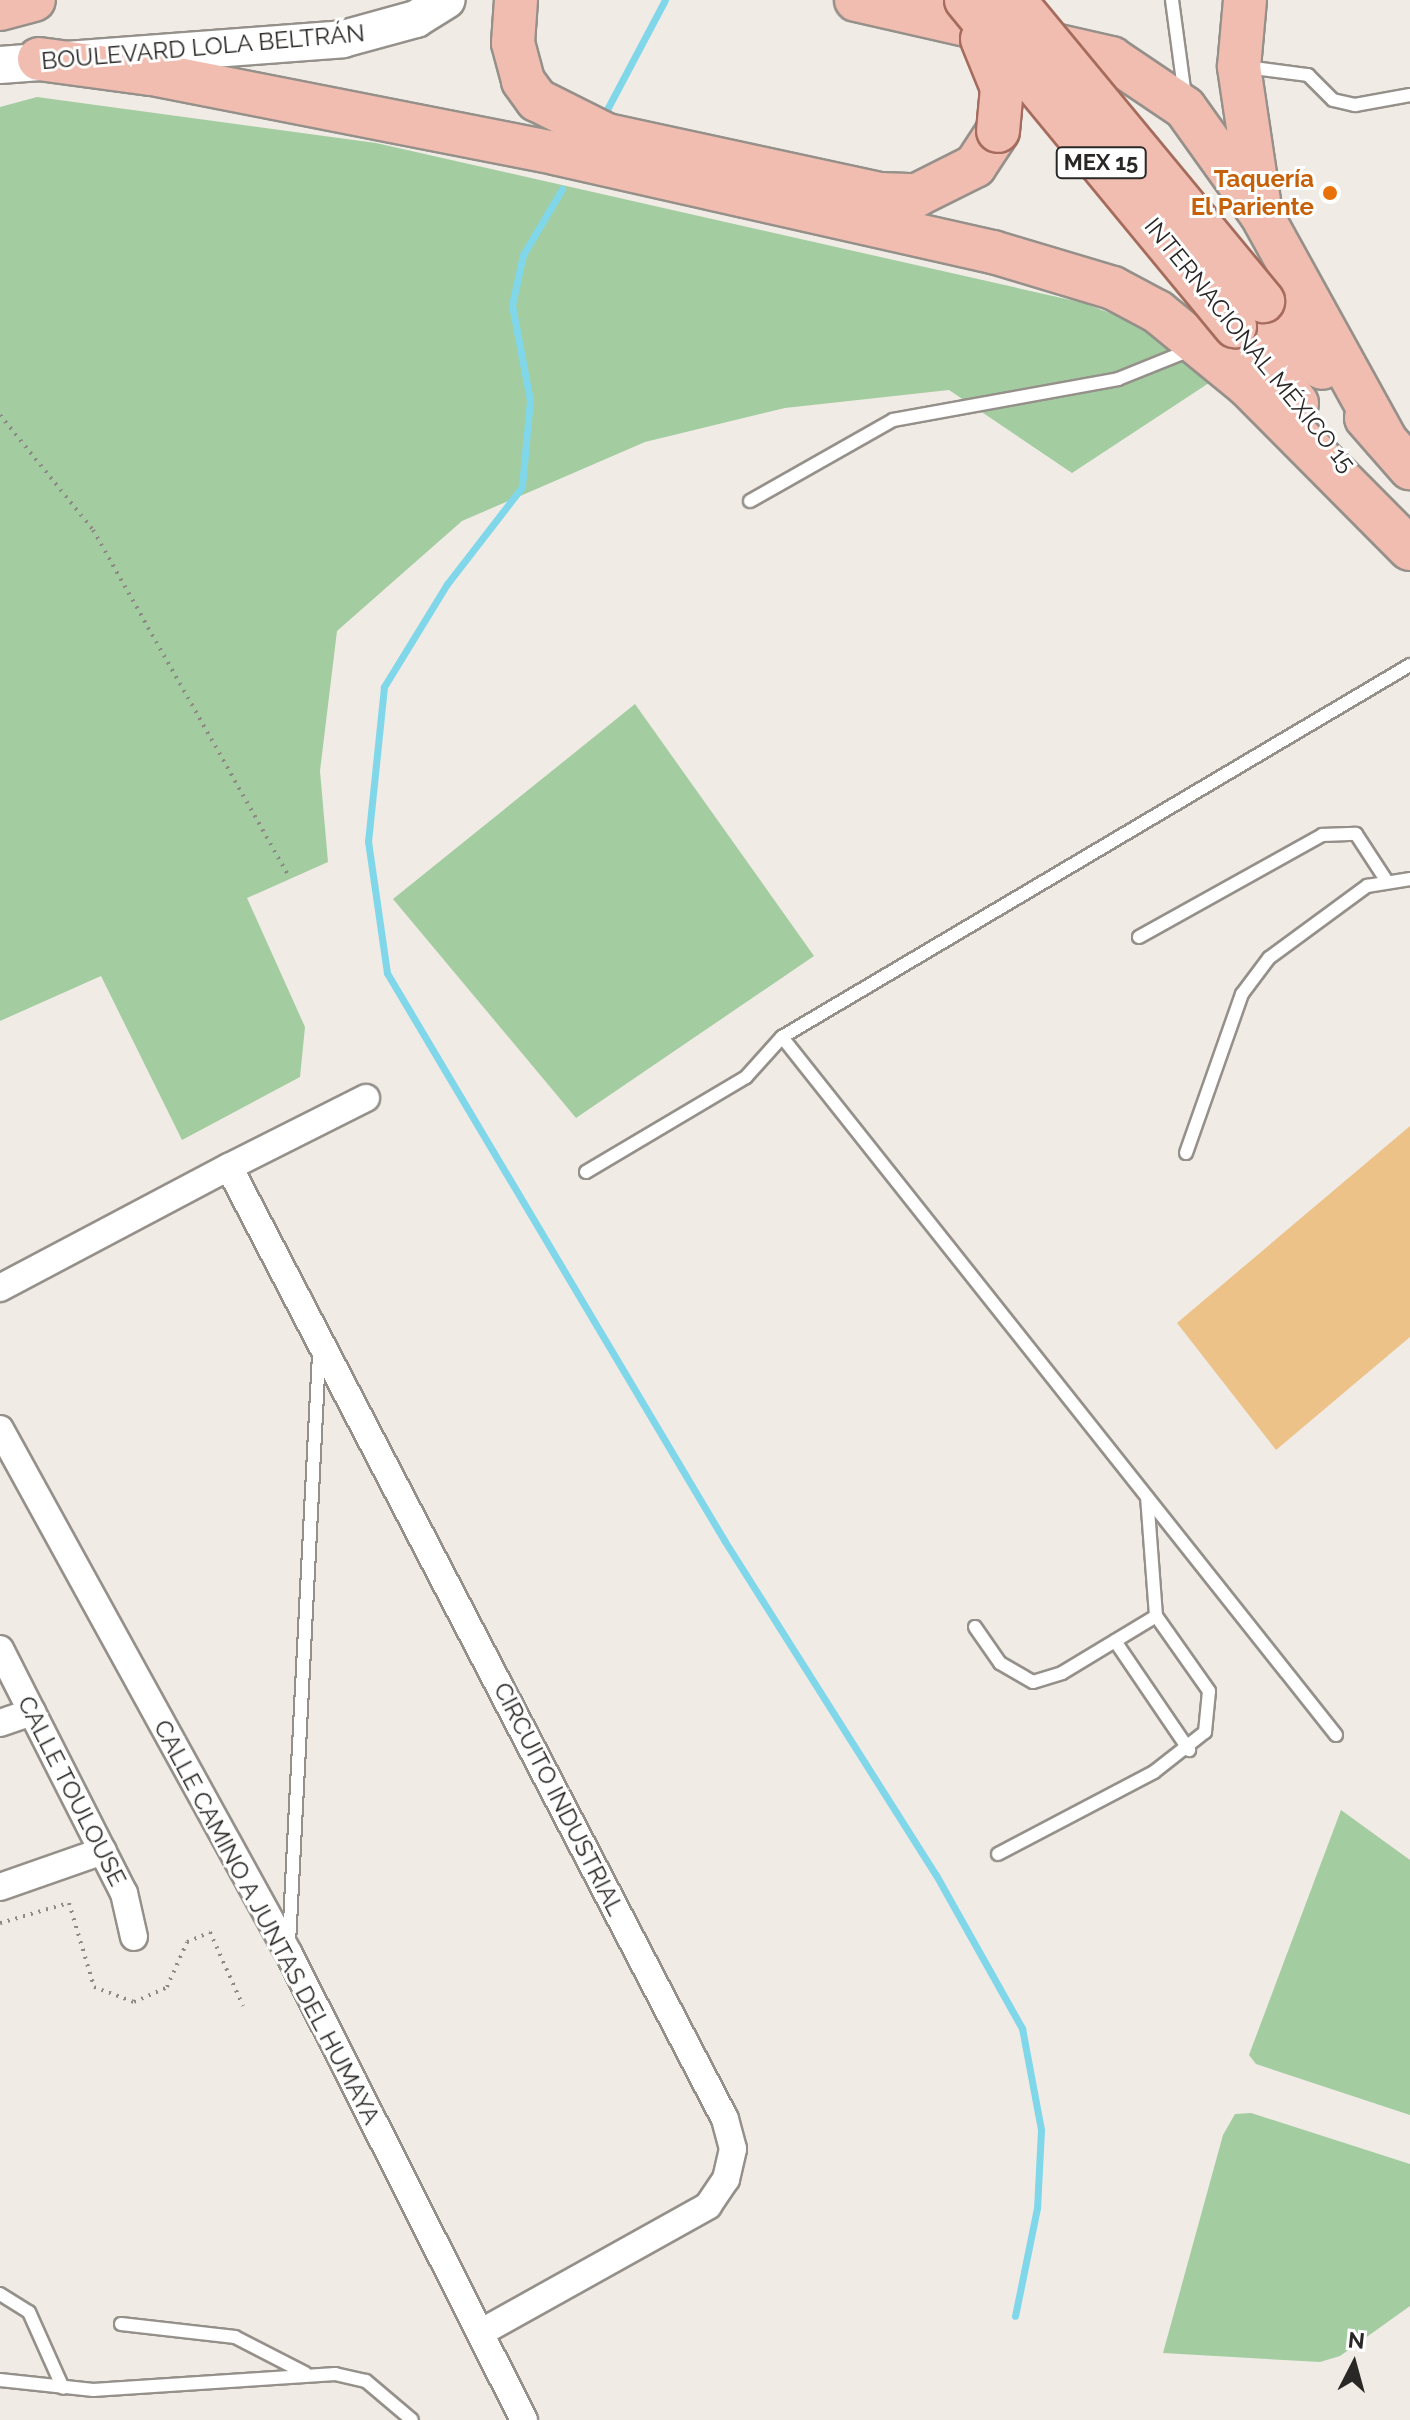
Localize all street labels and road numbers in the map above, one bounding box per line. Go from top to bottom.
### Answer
street label: BOULEVARD LOLA BELTRÁN [40,18,366,76]
road number: MEX 15 [1055,145,1147,181]
street label: INTERNACIONAL MÉXICO 15 [1138,212,1362,478]
street label: CIRCUITO INDUSTRIAL [488,1678,630,1920]
street label: CALLE TOULOUSE [12,1691,132,1891]
street label: CALLE CAMINO A JUNTAS DEL HUMAYA [147,1714,387,2130]

